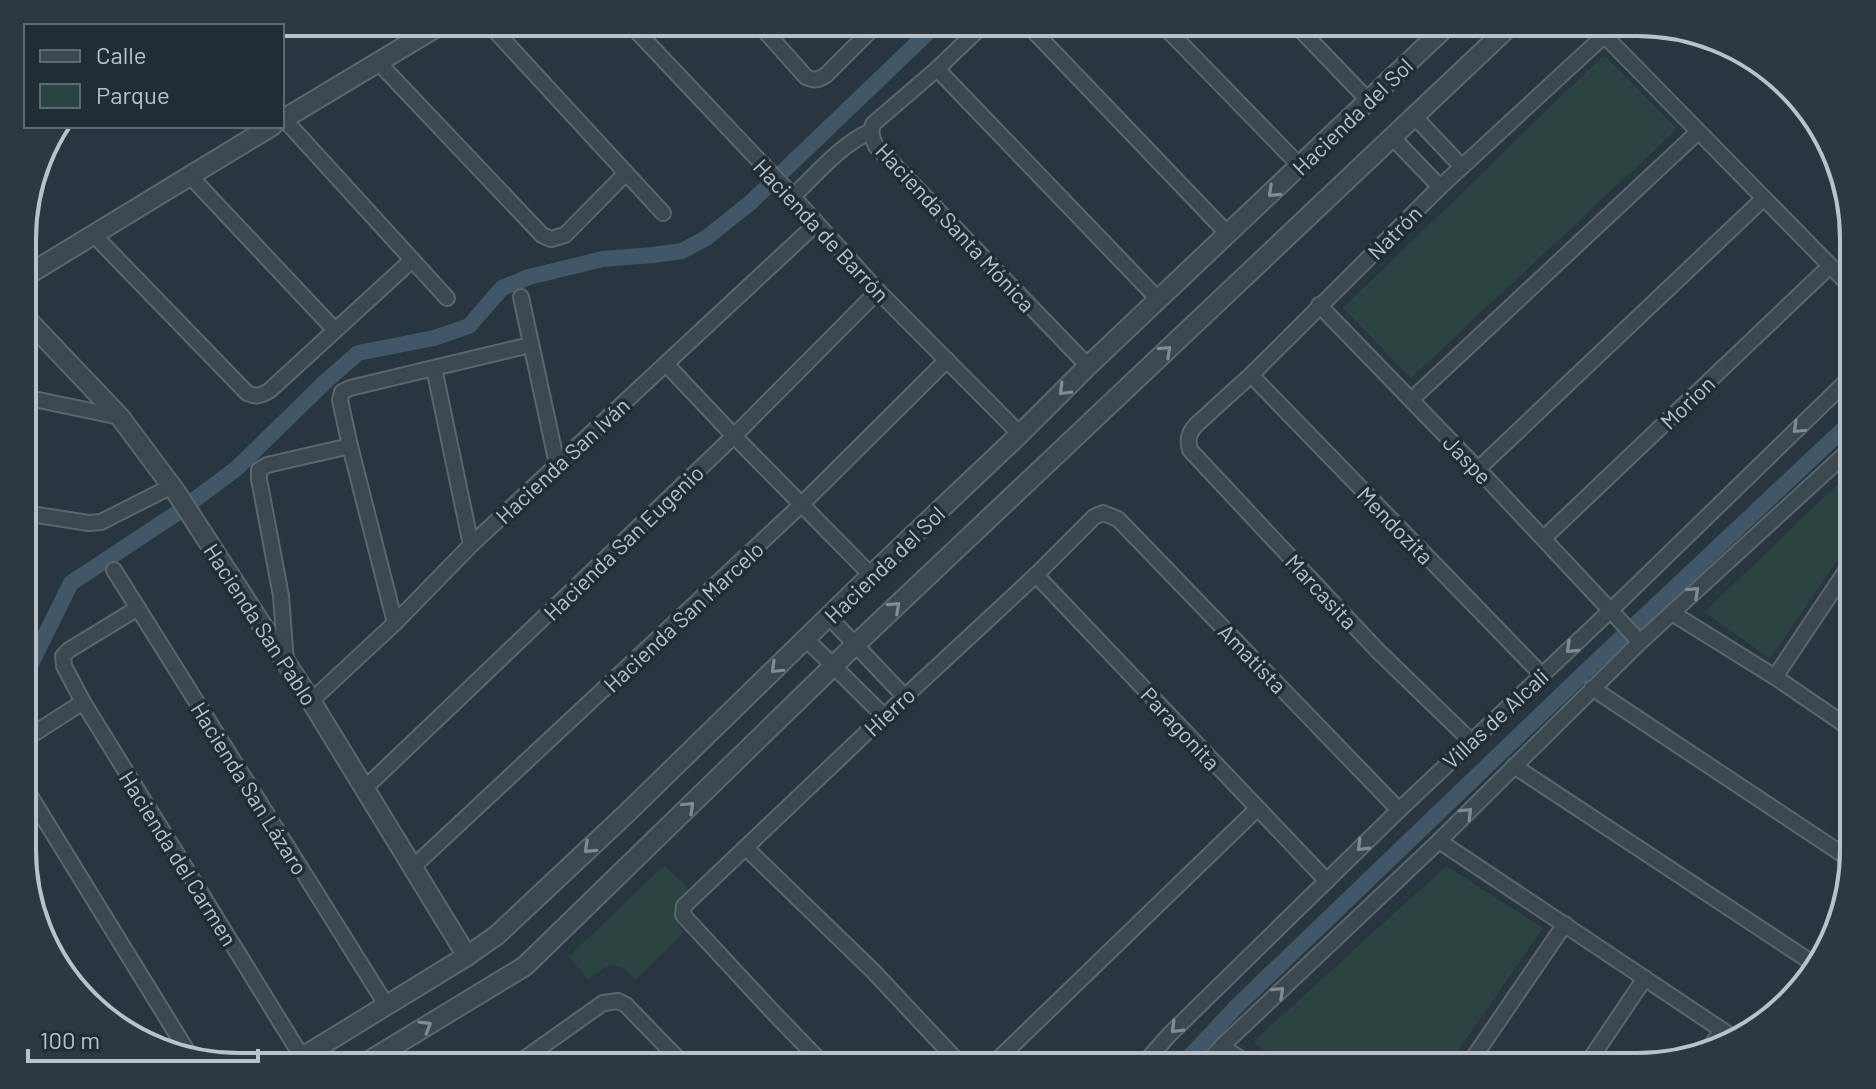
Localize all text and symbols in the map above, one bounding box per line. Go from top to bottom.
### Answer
legend [24,24,284,128]
text: Calle [96,40,147,69]
street label: Hacienda del Sol [1287,52,1417,180]
text: Parque [96,80,170,109]
street label: Hacienda Santa Mónica [871,137,1041,317]
street label: Hacienda de Barrón [749,153,895,307]
one-way arrow [1267,182,1282,196]
street label: Natrón [1362,200,1426,264]
one-way arrow [1156,346,1171,360]
street label: Morion [1655,370,1719,434]
one-way arrow [1059,381,1073,395]
street label: Hacienda San Iván [490,391,634,529]
one-way arrow [1793,419,1807,433]
street label: Jaspe [1438,429,1498,489]
street label: Hacienda San Eugenio [538,459,708,625]
street label: Mendozita [1353,481,1439,569]
street label: Hacienda del Sol [819,500,949,628]
street label: Hacienda San Marcelo [598,535,768,697]
street label: Hacienda San Pablo [199,538,323,710]
street label: Marcasita [1281,548,1363,634]
one-way arrow [1685,587,1699,602]
one-way arrow [886,601,900,616]
street label: Amatista [1214,618,1292,698]
one-way arrow [1565,638,1580,652]
one-way arrow [771,659,785,673]
street label: Villas de Alcali [1437,663,1553,773]
street label: Hierro [858,681,920,741]
street label: Paragonita [1136,681,1226,775]
street label: Hacienda San Lázaro [186,697,314,879]
street label: Hacienda del Carmen [115,766,243,950]
one-way arrow [680,802,694,817]
one-way arrow [1458,807,1472,822]
one-way arrow [1357,837,1371,851]
one-way arrow [584,839,599,853]
one-way arrow [1270,987,1284,1002]
scale bar [28,1013,258,1063]
one-way arrow [1171,1019,1185,1033]
one-way arrow [417,1021,432,1036]
text: 100 m [40,1025,100,1054]

